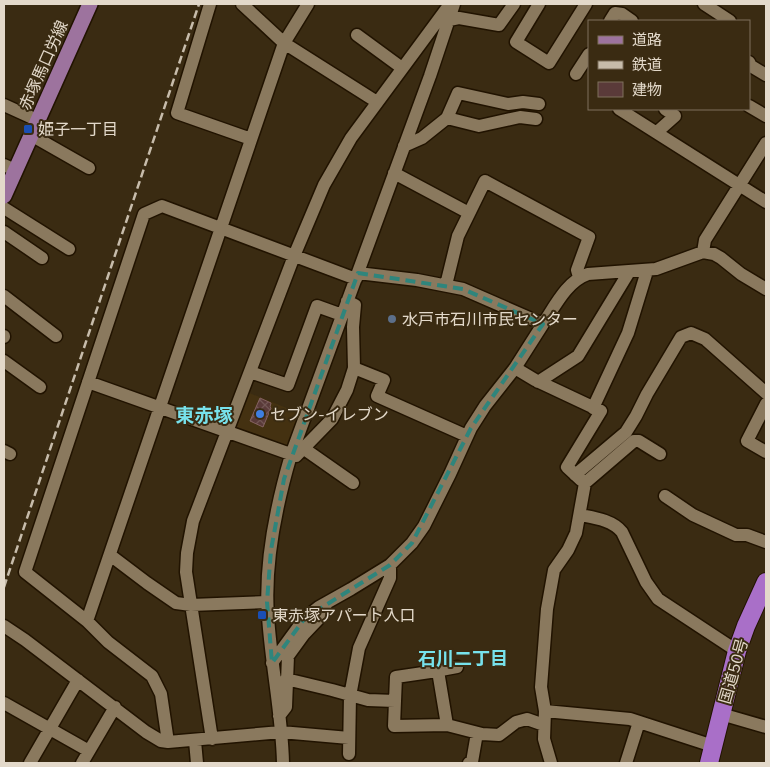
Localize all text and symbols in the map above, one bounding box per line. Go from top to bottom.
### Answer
street label: 赤塚馬口労線 [14,17,73,114]
legend [588,20,750,110]
text: 道路 [632,30,662,50]
text: 鉄道 [632,55,662,75]
text: 建物 [632,80,662,100]
place label: 姫子一丁目 [38,119,118,141]
marker: 姫子一丁目 [22,123,34,135]
place label: 水戸市石川市民センター [402,309,578,331]
marker: 水戸市石川市民センター [386,313,398,325]
district label: 東赤塚 [175,403,233,429]
place label: セブン-イレブン [270,404,389,426]
marker: セブン-イレブン [254,408,266,420]
place label: 東赤塚アパート入口 [272,605,416,627]
marker: 東赤塚アパート入口 [256,609,268,621]
street label: 国道50号 [714,636,754,707]
district label: 石川二丁目 [418,647,508,671]

